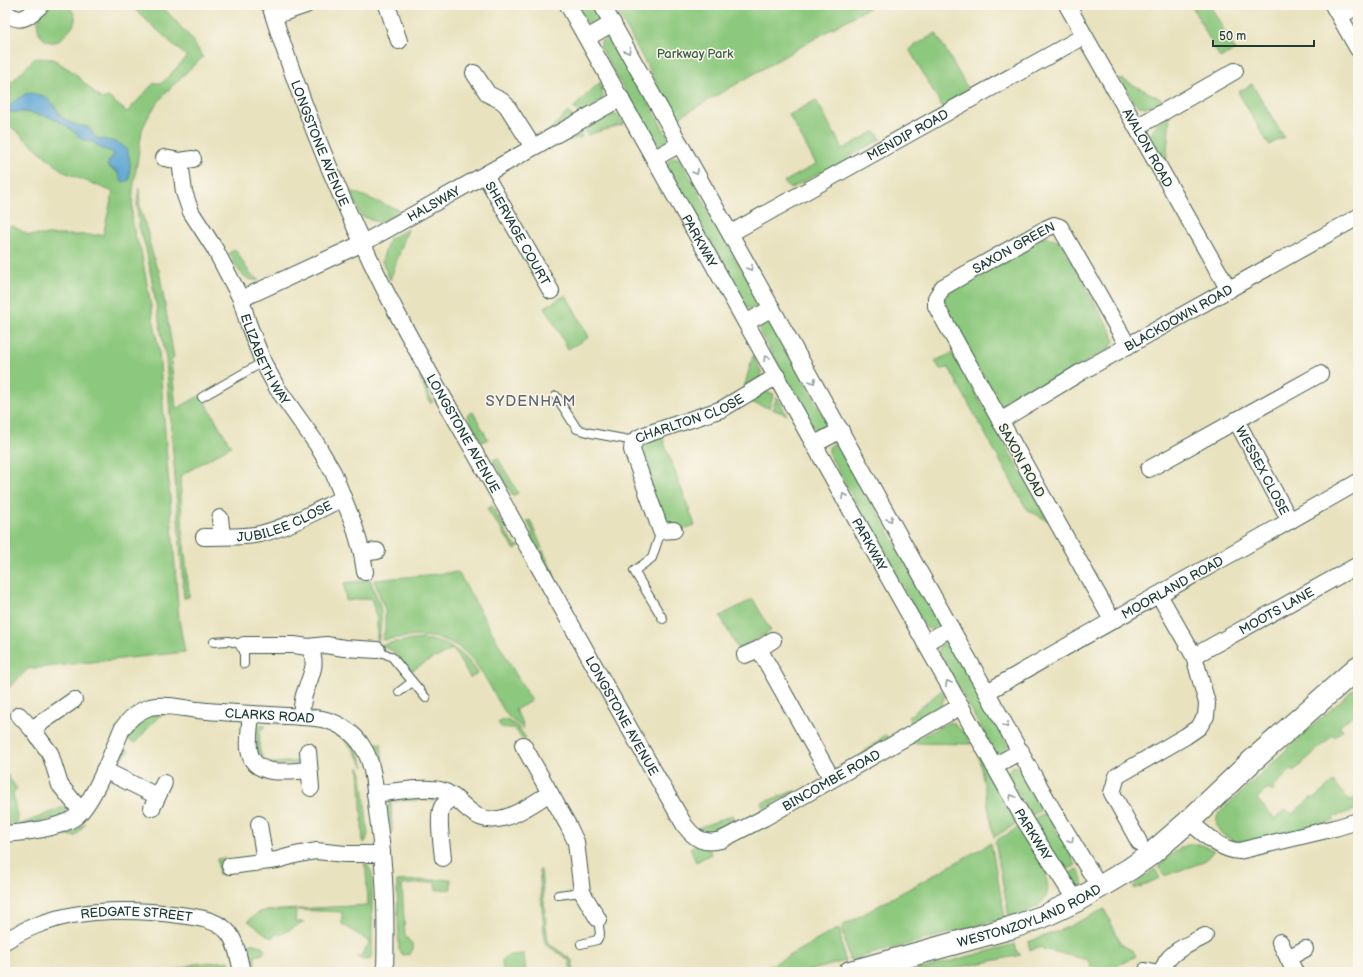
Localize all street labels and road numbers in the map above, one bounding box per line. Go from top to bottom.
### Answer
street label: LONGSTONE AVENUE [287,78,352,209]
street label: MENDIP ROAD [864,106,952,165]
street label: AVALON ROAD [1118,106,1176,190]
street label: SHERVAGE COURT [481,179,553,289]
street label: HALSWAY [405,183,463,225]
street label: PARKWAY [678,212,720,271]
street label: SAXON GREEN [970,219,1057,278]
street label: BLACKDOWN ROAD [1122,282,1236,355]
street label: ELIZABETH WAY [237,312,294,408]
street label: LONGSTONE AVENUE [423,371,503,496]
street label: CHARLTON CLOSE [632,391,747,447]
street label: SAXON ROAD [994,421,1048,500]
street label: WESSEX CLOSE [1232,424,1292,518]
street label: JUBILEE CLOSE [237,498,335,546]
street label: PARKWAY [848,515,890,574]
street label: MOORLAND ROAD [1119,553,1227,623]
street label: MOOTS LANE [1236,584,1317,638]
street label: LONGSTONE AVENUE [582,654,662,779]
street label: CLARKS ROAD [224,705,315,727]
street label: BINCOMBE ROAD [780,747,883,815]
street label: PARKWAY [1011,806,1055,864]
street label: WESTONZOYLAND ROAD [955,881,1104,951]
street label: REDGATE STREET [79,904,194,926]

